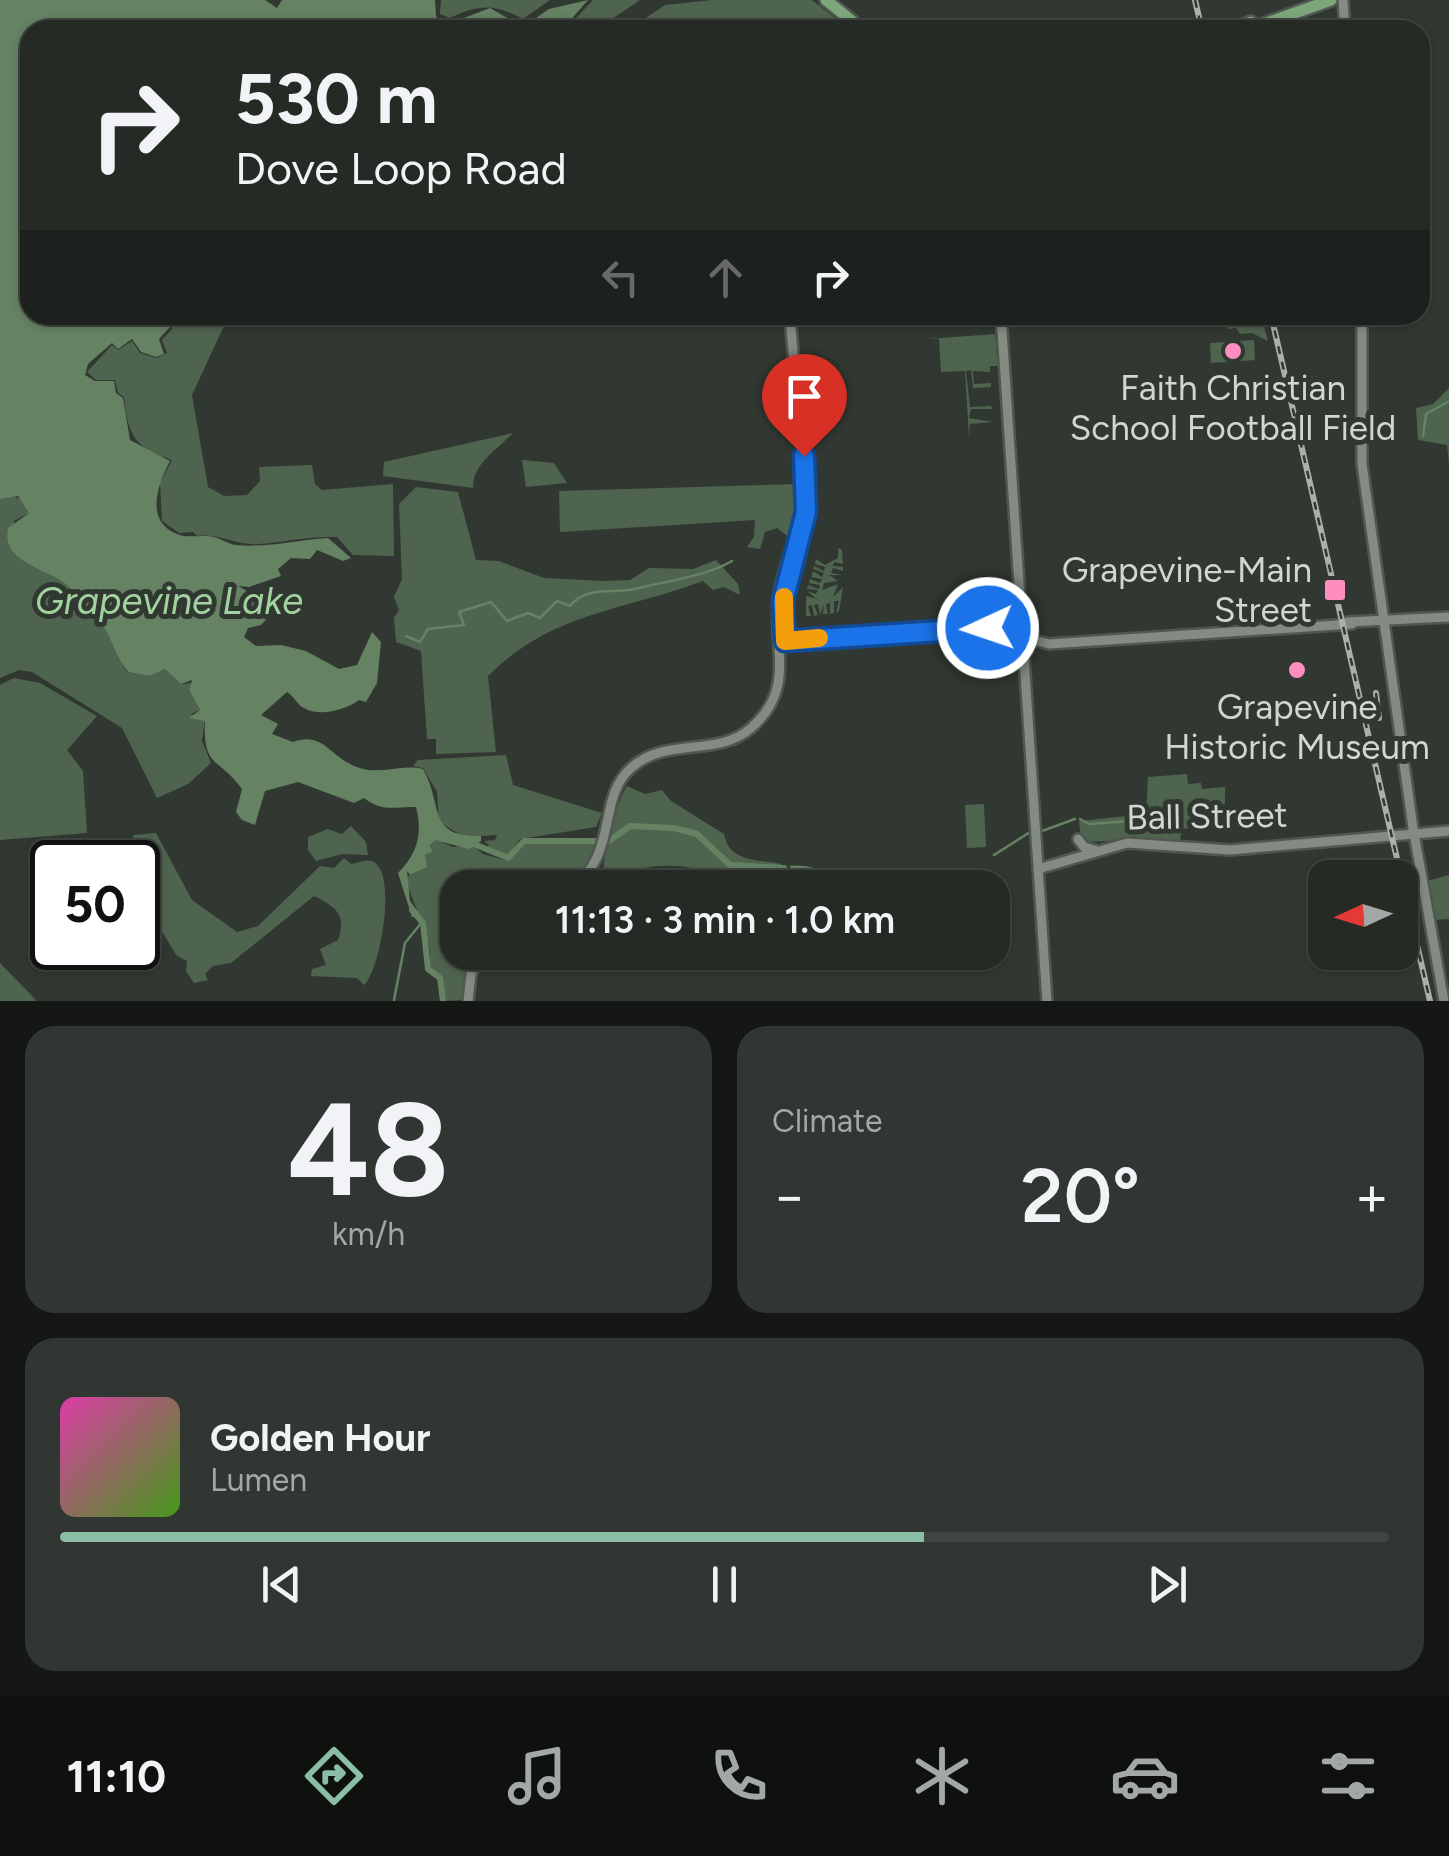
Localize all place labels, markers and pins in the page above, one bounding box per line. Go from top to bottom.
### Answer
marker: Faith Christian School Football Field [1222,340,1244,362]
pin [762,354,847,457]
place label: Faith Christian School Football Field [1070,367,1396,449]
place label: Grapevine-Main Street [1062,549,1312,631]
marker: Grapevine-Main Street [1322,577,1348,603]
marker: Grapevine Historic Museum [1286,659,1308,681]
place label: Grapevine Historic Museum [1164,686,1430,768]

